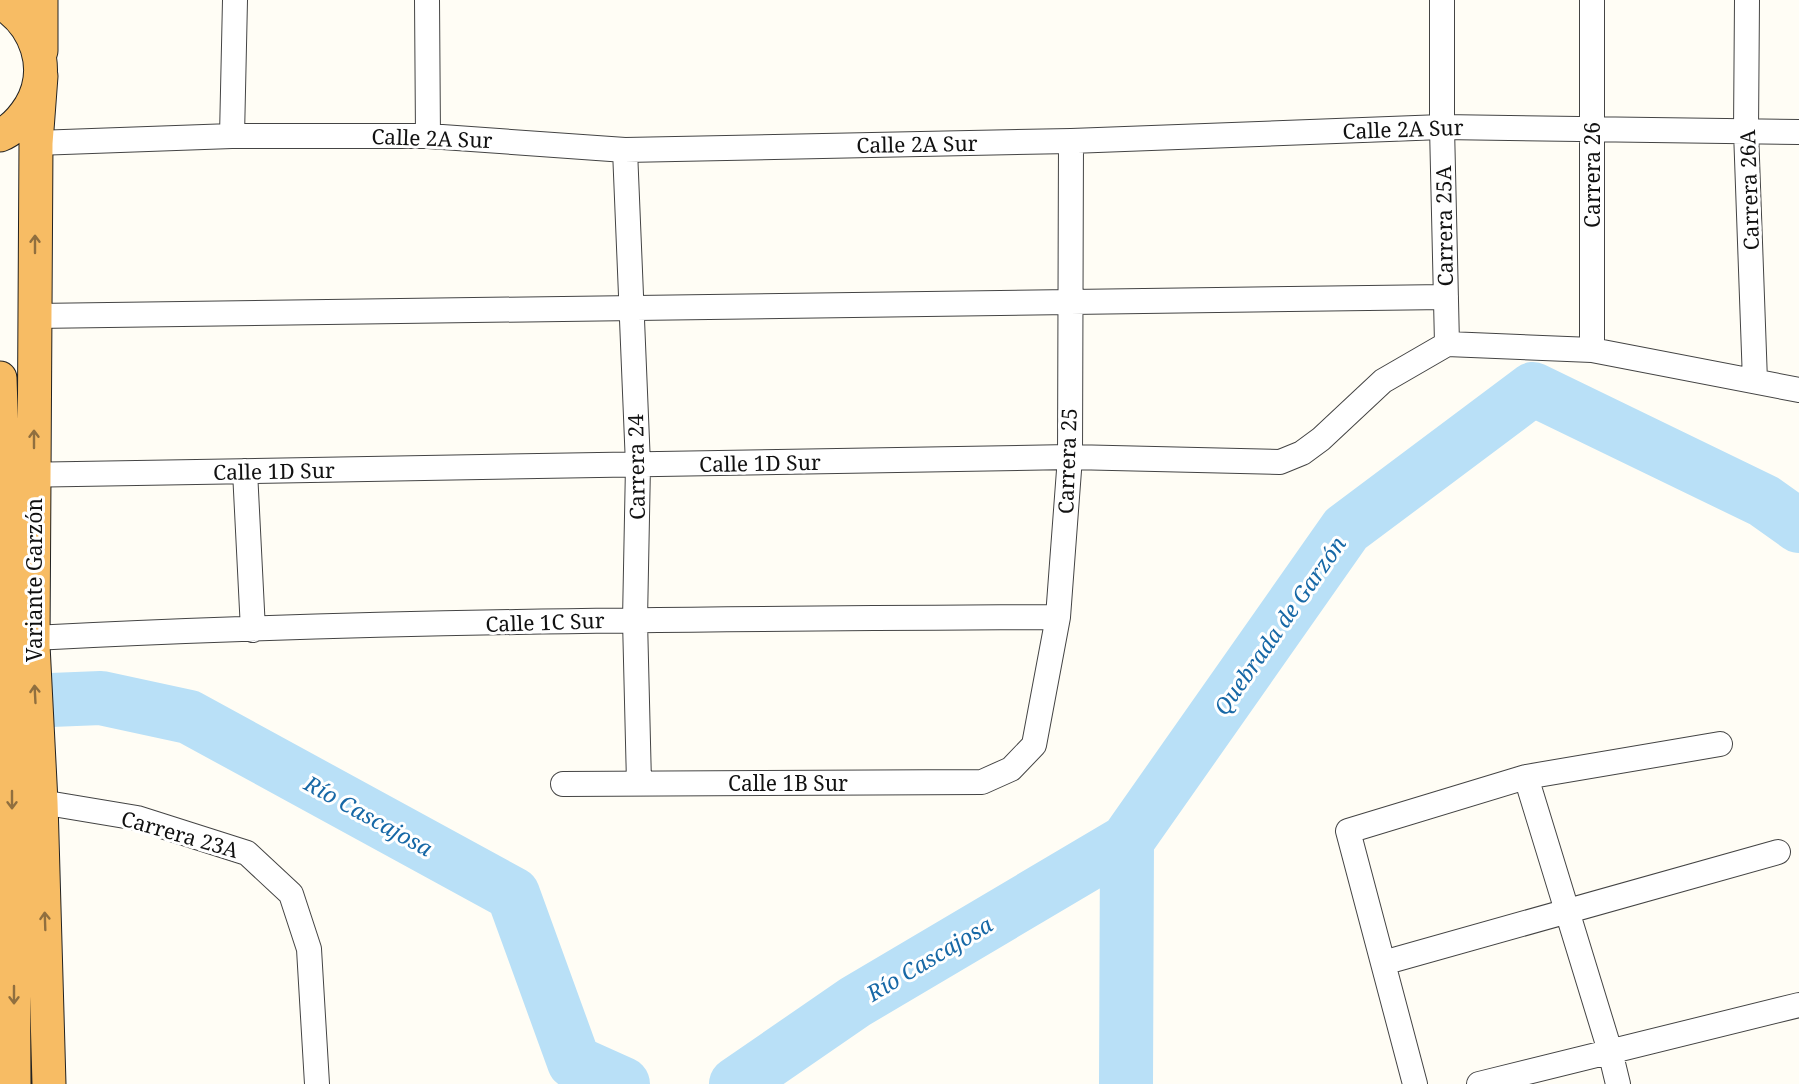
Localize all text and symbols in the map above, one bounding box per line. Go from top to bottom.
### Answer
street label: Calle 2A Sur [1342,113,1464,145]
street label: Calle 2A Sur [371,122,493,154]
street label: Carrera 26 [1578,122,1606,228]
street label: Calle 2A Sur [856,129,978,159]
street label: Carrera 26A [1733,129,1765,251]
street label: Carrera 25A [1429,165,1459,287]
one-way arrow [29,235,41,255]
street label: Carrera 25 [1051,408,1083,514]
street label: Carrera 24 [621,414,651,520]
one-way arrow [28,430,40,450]
street label: Calle 1D Sur [699,448,821,478]
street label: Calle 1D Sur [213,456,335,486]
street label: Variante Garzón [20,498,48,662]
water label: Quebrada de Garzón [1206,530,1352,720]
street label: Calle 1C Sur [485,606,605,638]
one-way arrow [29,684,41,704]
water label: Río Cascajosa [299,767,439,863]
street label: Calle 1B Sur [728,769,848,797]
one-way arrow [6,789,18,809]
street label: Carrera 23A [118,804,242,864]
water label: Río Cascajosa [860,908,998,1008]
one-way arrow [39,911,50,931]
one-way arrow [8,984,20,1004]

